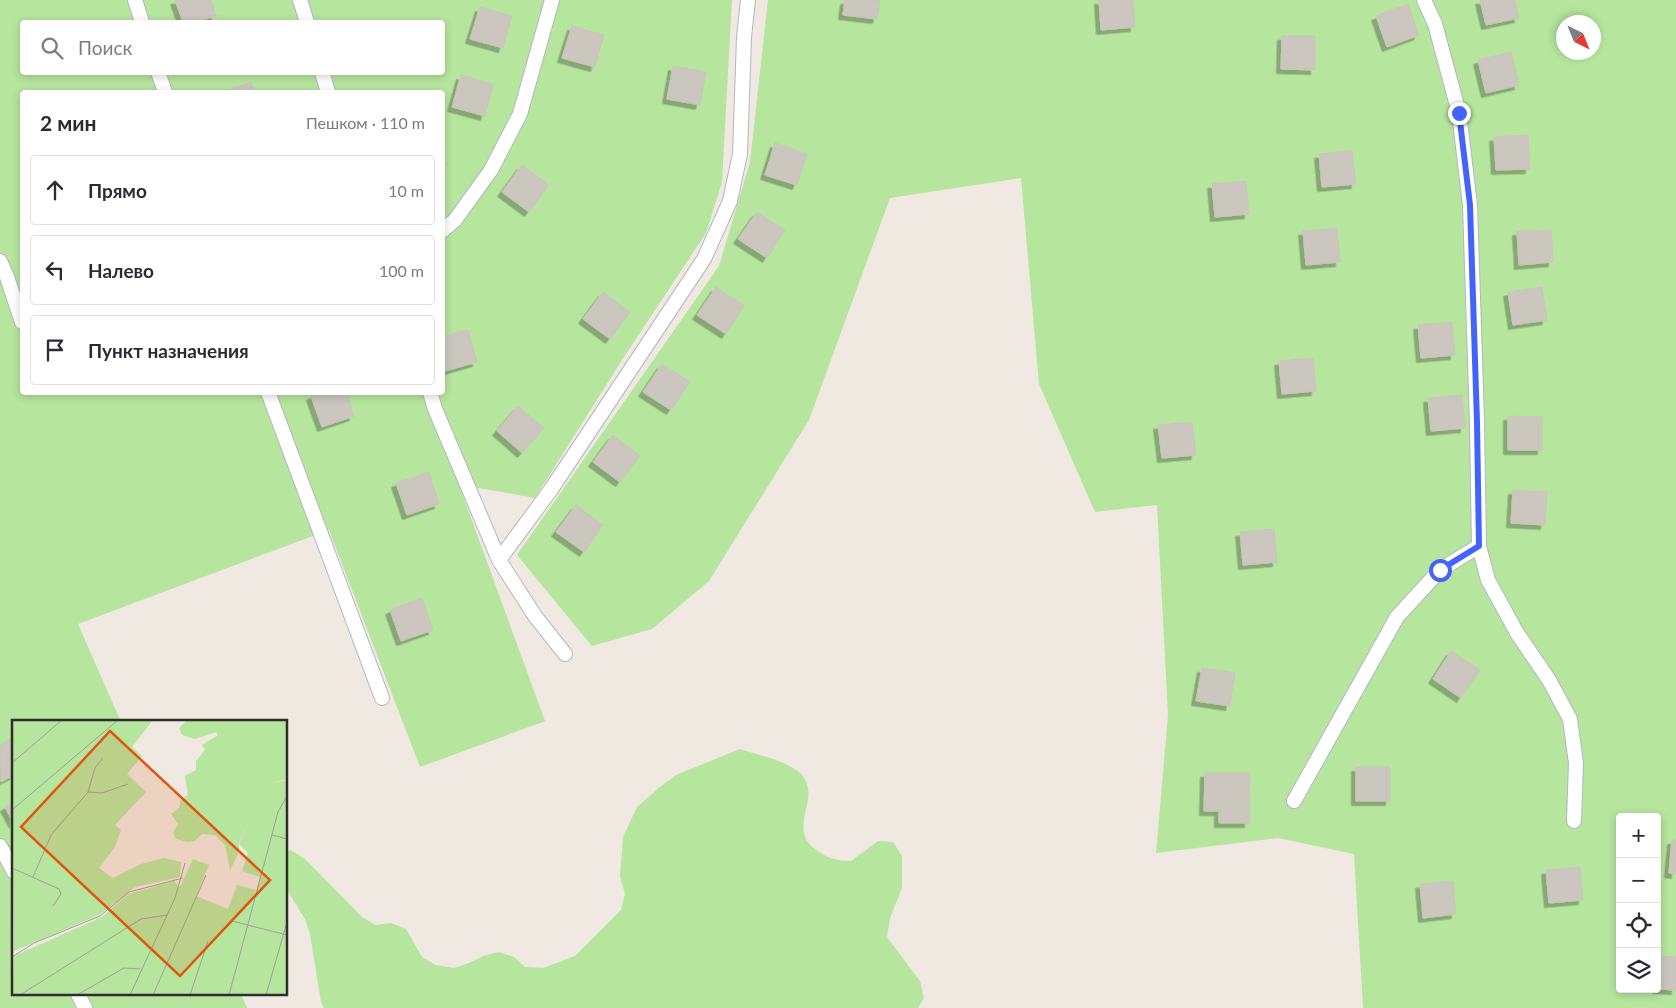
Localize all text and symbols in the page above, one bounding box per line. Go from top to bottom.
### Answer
north arrow [1556,15,1601,60]
search box [20,20,445,75]
icon: search [38,34,66,62]
text: Поиск [78,36,132,59]
route end [1448,102,1471,125]
text: 2 мин [40,110,97,135]
text: Пешком · 110 m [306,113,425,132]
icon: ahead [41,176,69,204]
text: Прямо [88,179,147,202]
text: 10 m [388,181,424,200]
icon: left [41,256,69,284]
text: Налево [88,259,154,282]
text: 100 m [379,261,424,280]
icon: arrive [41,336,69,364]
text: Пункт назначения [88,339,249,362]
route start [1429,559,1452,582]
inset map [12,720,288,996]
map controls [1616,813,1661,993]
button: + [1616,813,1661,858]
button: − [1616,858,1661,903]
button: locate [1616,903,1661,948]
button: layers [1616,948,1661,993]

